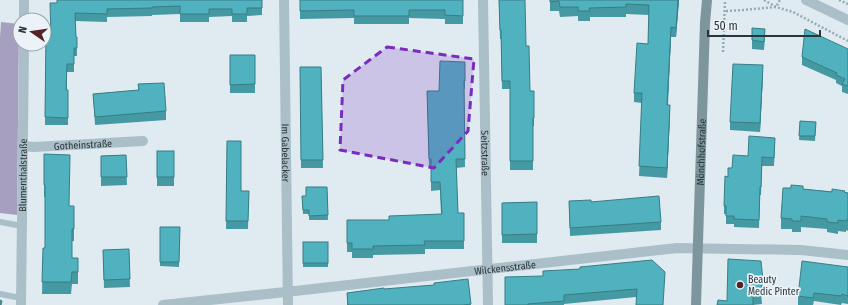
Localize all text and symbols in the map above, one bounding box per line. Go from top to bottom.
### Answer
north arrow [12,12,52,52]
scale bar [708,12,820,38]
text: 50 m [714,19,738,33]
text: N [16,25,30,35]
street label: Mönchhofstraße [695,118,709,186]
street label: Im Gabelacker [279,124,291,183]
street label: Seitzstraße [478,130,491,176]
street label: Blumenthalstraße [17,138,30,212]
street label: Gotheinstraße [54,138,112,153]
street label: Wilckensstraße [474,259,536,278]
place label: Beauty Medic Pinter [748,274,800,298]
marker: Beauty Medic Pinter [735,280,745,290]

